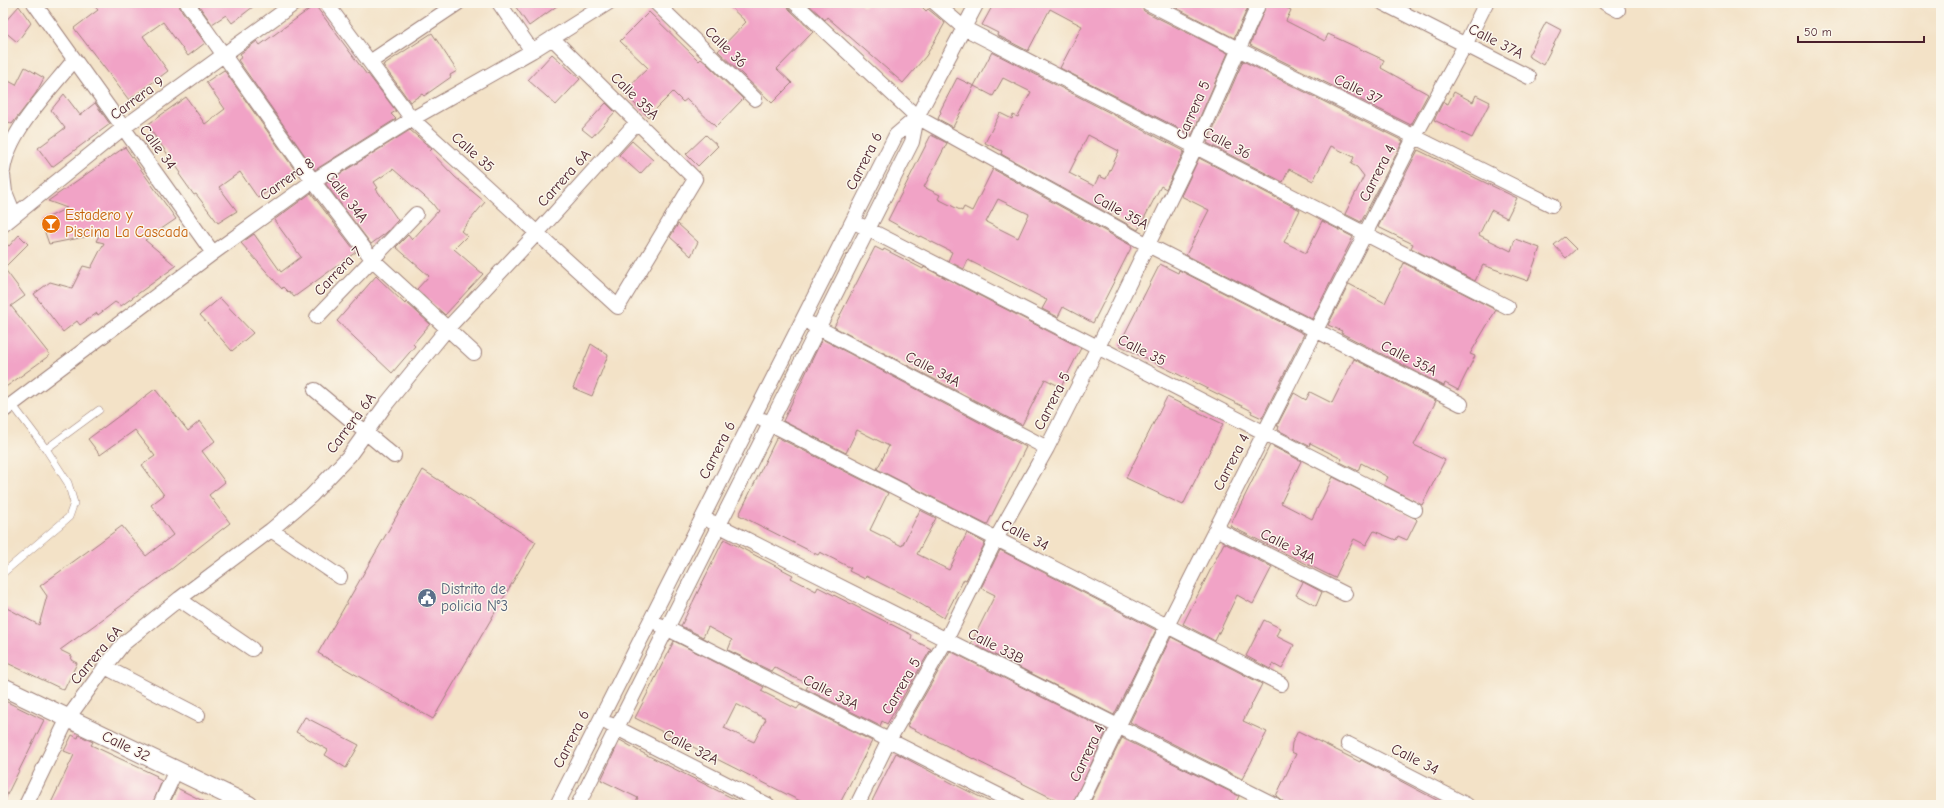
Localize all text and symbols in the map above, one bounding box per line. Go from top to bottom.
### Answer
scale bar [1798,18,1924,44]
street label: Calle 37A [1465,19,1527,63]
street label: Calle 36 [701,23,751,71]
text: 50 m [1804,25,1832,39]
street label: Calle 35A [607,69,663,124]
street label: Calle 37 [1331,70,1385,108]
street label: Carrera 9 [106,72,168,124]
street label: Carrera 5 [1172,78,1214,142]
street label: Calle 34 [136,121,180,173]
street label: Calle 36 [1200,123,1254,163]
street label: Calle 35 [448,128,498,176]
street label: Carrera 6 [842,129,886,193]
street label: Carrera 4 [1355,141,1399,205]
street label: Carrera 6A [533,145,595,211]
street label: Carrera 8 [256,154,318,204]
street label: Calle 34A [322,168,372,226]
street label: Calle 35A [1090,188,1152,234]
place label: Estadero y Piscina La Cascada [65,206,188,241]
bar icon: Estadero y Piscina La Cascada [40,213,62,235]
street label: Carrera 7 [310,243,366,299]
street label: Calle 35 [1115,330,1169,370]
street label: Calle 35A [1378,336,1440,380]
street label: Calle 34A [902,347,964,391]
street label: Carrera 5 [1030,369,1074,433]
street label: Carrera 6A [322,389,380,457]
street label: Carrera 6 [695,418,739,482]
street label: Carrera 4 [1209,430,1253,494]
street label: Calle 34 [998,515,1052,555]
street label: Calle 34A [1257,524,1319,568]
place label: Distrito de policia N°3 [441,580,508,615]
public building icon: Distrito de policia N°3 [416,587,438,609]
street label: Carrera 6A [66,622,126,688]
street label: Calle 33B [965,624,1027,668]
street label: Carrera 5 [878,654,924,718]
street label: Calle 33A [800,670,862,714]
street label: Carrera 6 [549,707,593,771]
street label: Carrera 4 [1065,721,1109,785]
street label: Calle 32A [660,725,722,769]
street label: Calle 32 [99,727,153,765]
street label: Calle 34 [1388,739,1442,779]

